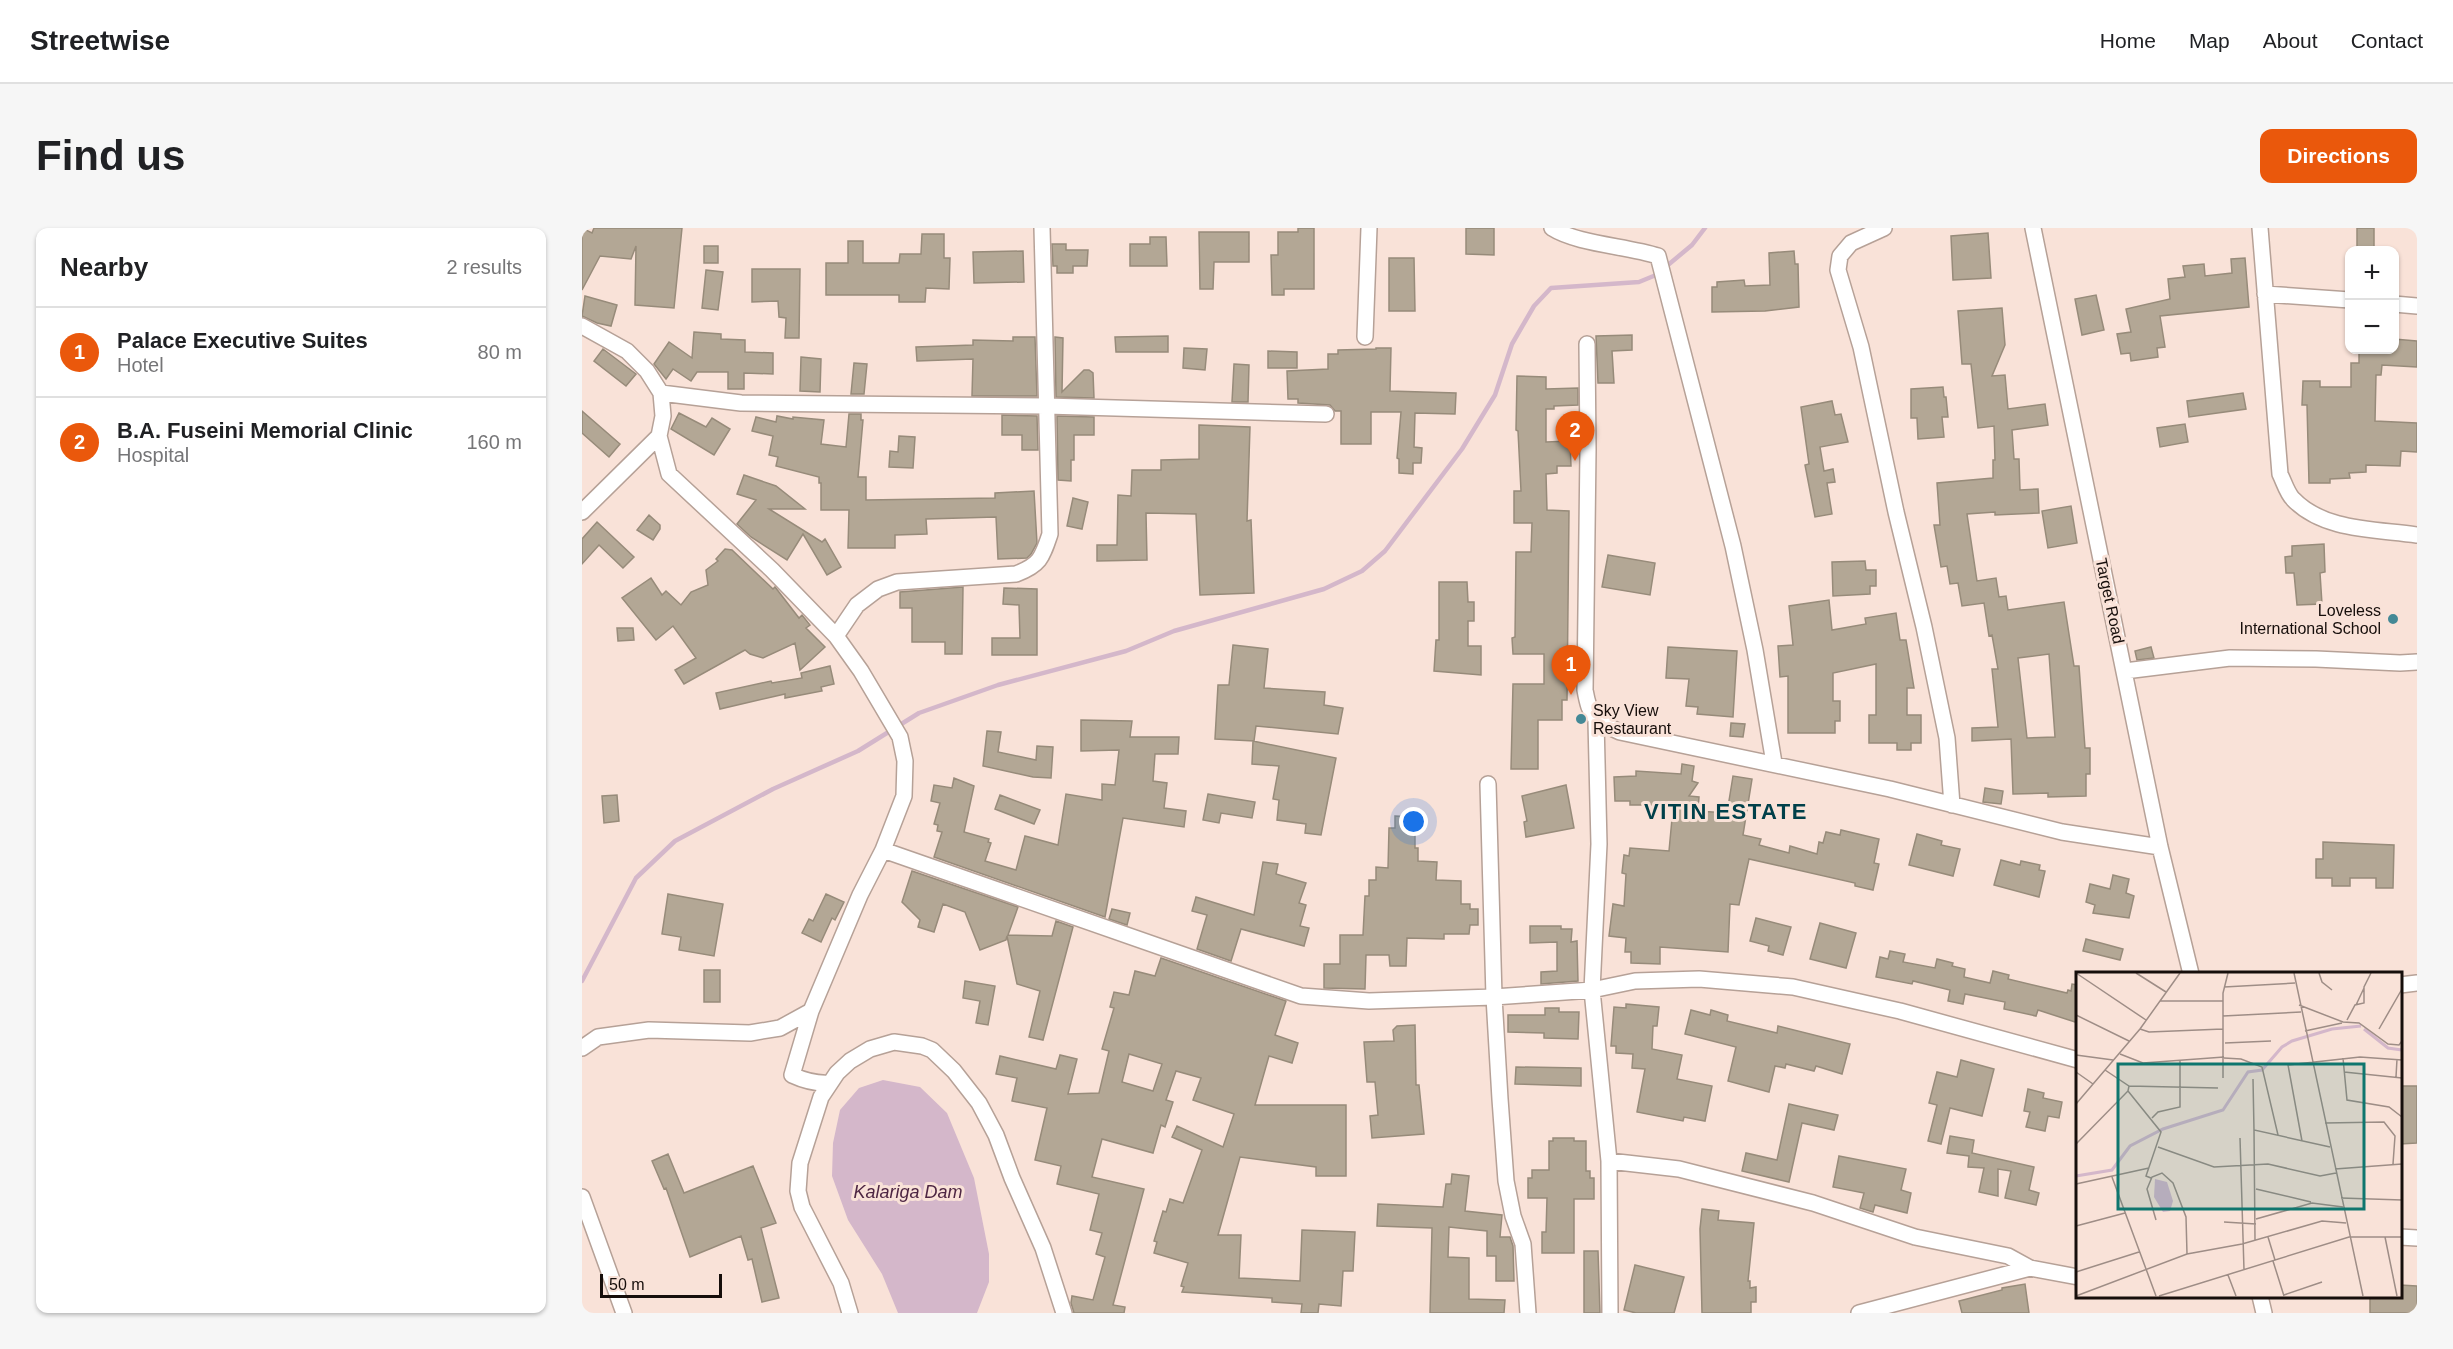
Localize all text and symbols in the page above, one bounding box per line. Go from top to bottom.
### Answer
text: Streetwise [30,25,170,56]
text: Home [2100,29,2156,52]
text: Map [2189,29,2230,52]
text: About [2263,29,2318,52]
text: Contact [2351,29,2423,52]
button: Directions [2260,129,2417,183]
text: Find us [36,132,185,179]
map controls [2345,246,2399,354]
button: + [2345,246,2399,300]
text: Nearby [60,252,148,282]
text: 2 results [446,256,522,278]
button: − [2345,300,2399,354]
text: Palace Executive Suites [117,328,368,353]
text: 1 [74,341,85,363]
text: 80 m [478,341,522,363]
text: Hotel [117,354,164,376]
pin: 2 [1556,412,1594,461]
text: B.A. Fuseini Memorial Clinic [117,418,413,443]
text: 2 [74,431,85,453]
text: 160 m [466,431,522,453]
text: Hospital [117,444,189,466]
street label: Target Road [2093,557,2127,645]
place label: Loveless International School [2240,602,2381,637]
marker: Loveless International School [2386,612,2400,626]
pin: 1 [1552,646,1590,695]
place label: Sky View Restaurant [1593,702,1672,737]
marker: Sky View Restaurant [1574,712,1588,726]
district label: VITIN ESTATE [1644,799,1808,824]
your location [1399,807,1428,836]
inset map [2076,972,2402,1298]
water label: Kalariga Dam [853,1182,963,1202]
scale bar [600,1271,722,1298]
text: 50 m [609,1276,645,1293]

